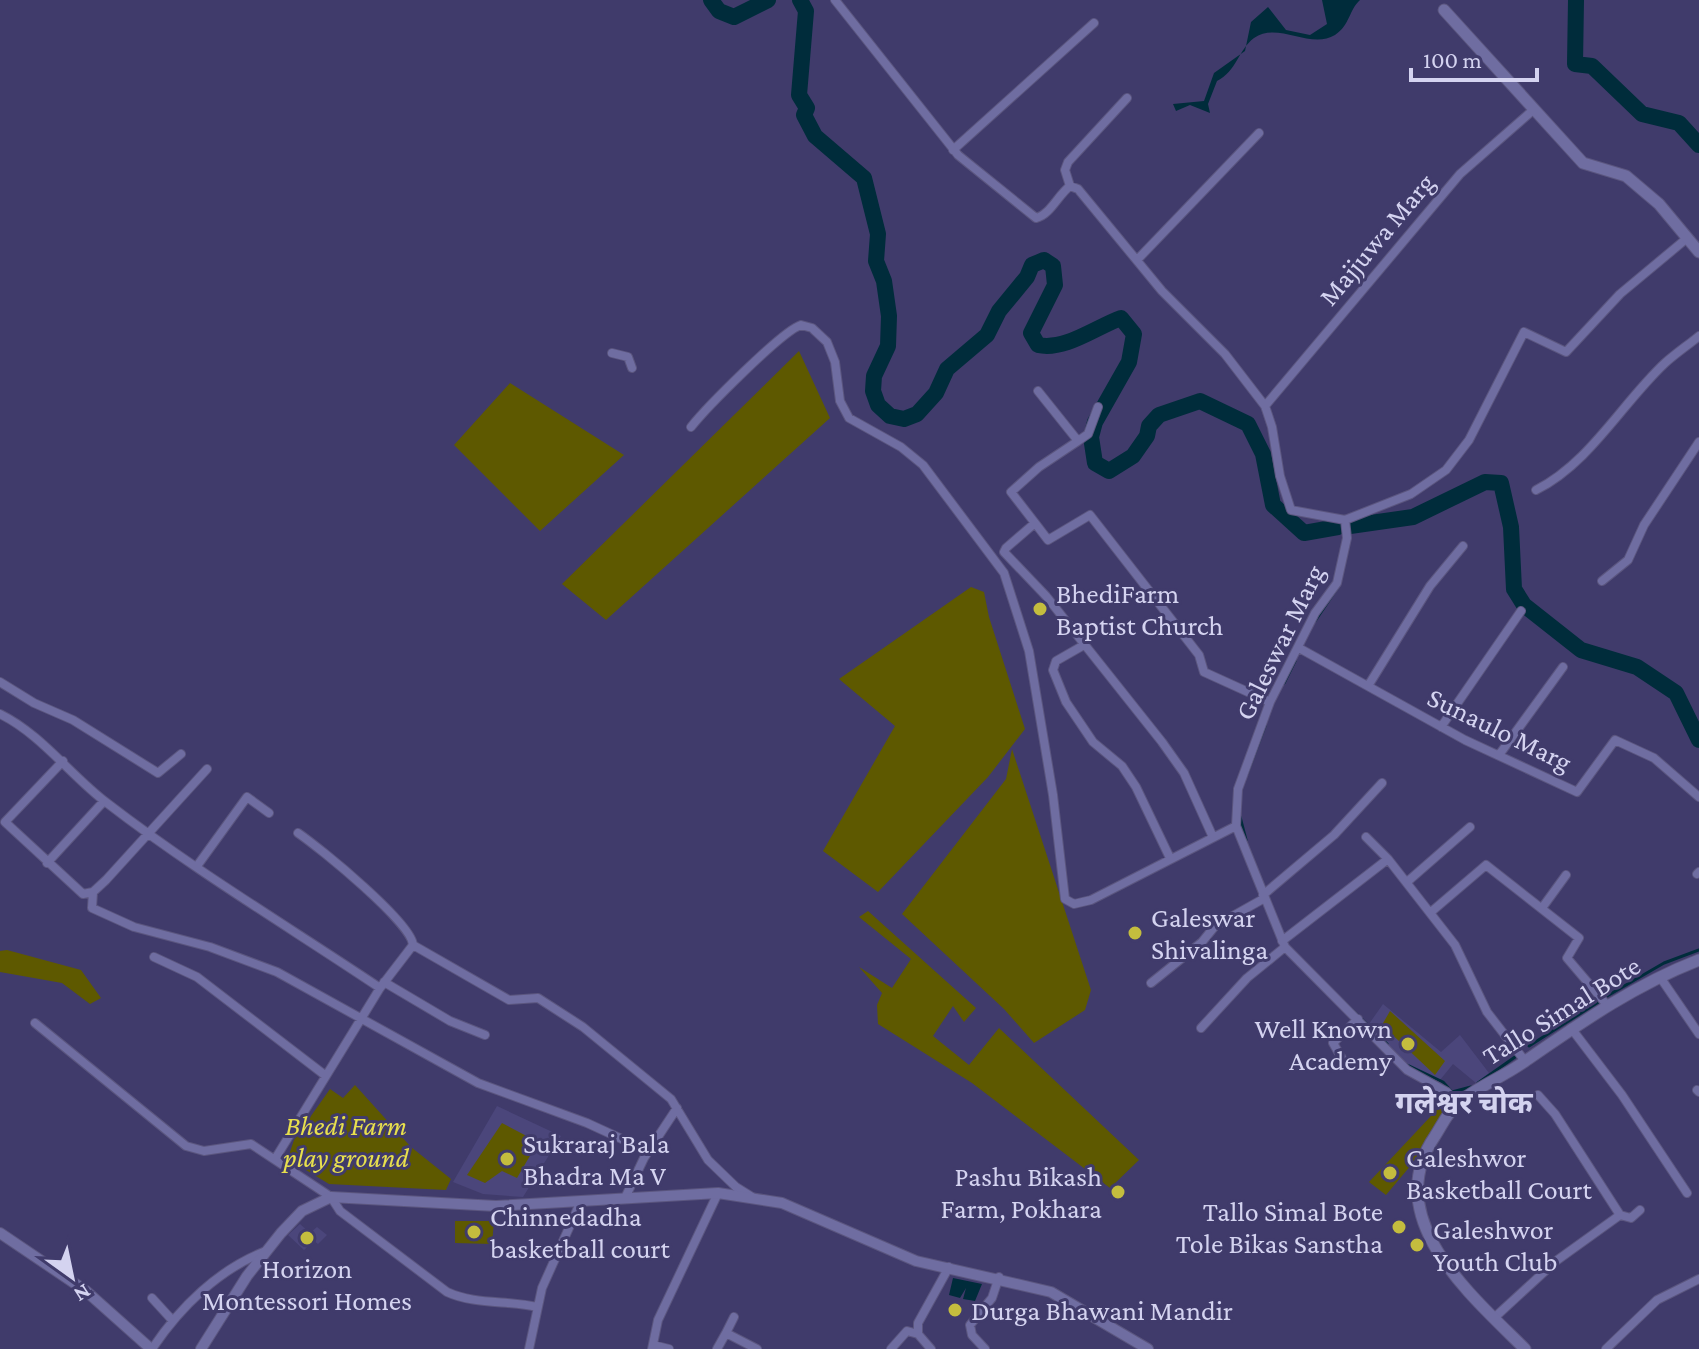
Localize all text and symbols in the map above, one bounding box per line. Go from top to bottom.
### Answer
scale bar [1411,32,1537,82]
text: 100 m [1423,46,1482,73]
street label: Majjuwa Marg [1312,167,1441,312]
street label: Galeswar Marg [1228,559,1331,725]
place label: BhediFarm Baptist Church [1056,578,1223,641]
marker: BhediFarm Baptist Church [1031,600,1049,618]
street label: Sunaulo Marg [1423,681,1577,778]
place label: Galeswar Shivalinga [1151,902,1268,965]
marker: Galeswar Shivalinga [1126,924,1144,942]
street label: Tallo Simal Bote [1477,950,1646,1071]
place label: Well Known Academy [1255,1013,1393,1076]
marker: Well Known Academy [1399,1035,1417,1053]
district label: गलेश्वर चोक [1395,1085,1534,1119]
park label: Bhedi Farm play ground [281,1110,409,1173]
place label: Sukraraj Bala Bhadra Ma V [523,1128,670,1191]
place label: Galeshwor Basketball Court [1406,1142,1592,1205]
marker: Sukraraj Bala Bhadra Ma V [498,1150,516,1168]
place label: Pashu Bikash Farm, Pokhara [941,1161,1102,1224]
marker: Galeshwor Basketball Court [1381,1164,1399,1182]
marker: Pashu Bikash Farm, Pokhara [1109,1183,1127,1201]
place label: Tallo Simal Bote Tole Bikas Sanstha [1176,1196,1383,1259]
place label: Chinnedadha basketball court [490,1201,671,1264]
place label: Galeshwor Youth Club [1433,1214,1557,1277]
marker: Tallo Simal Bote Tole Bikas Sanstha [1390,1218,1408,1236]
marker: Chinnedadha basketball court [465,1223,483,1241]
marker: Horizon Montessori Homes [298,1229,316,1247]
marker: Galeshwor Youth Club [1408,1236,1426,1254]
north arrow [32,1237,112,1317]
place label: Horizon Montessori Homes [202,1253,412,1316]
text: N [70,1279,96,1308]
place label: Durga Bhawani Mandir [971,1295,1233,1326]
marker: Durga Bhawani Mandir [946,1301,964,1319]

